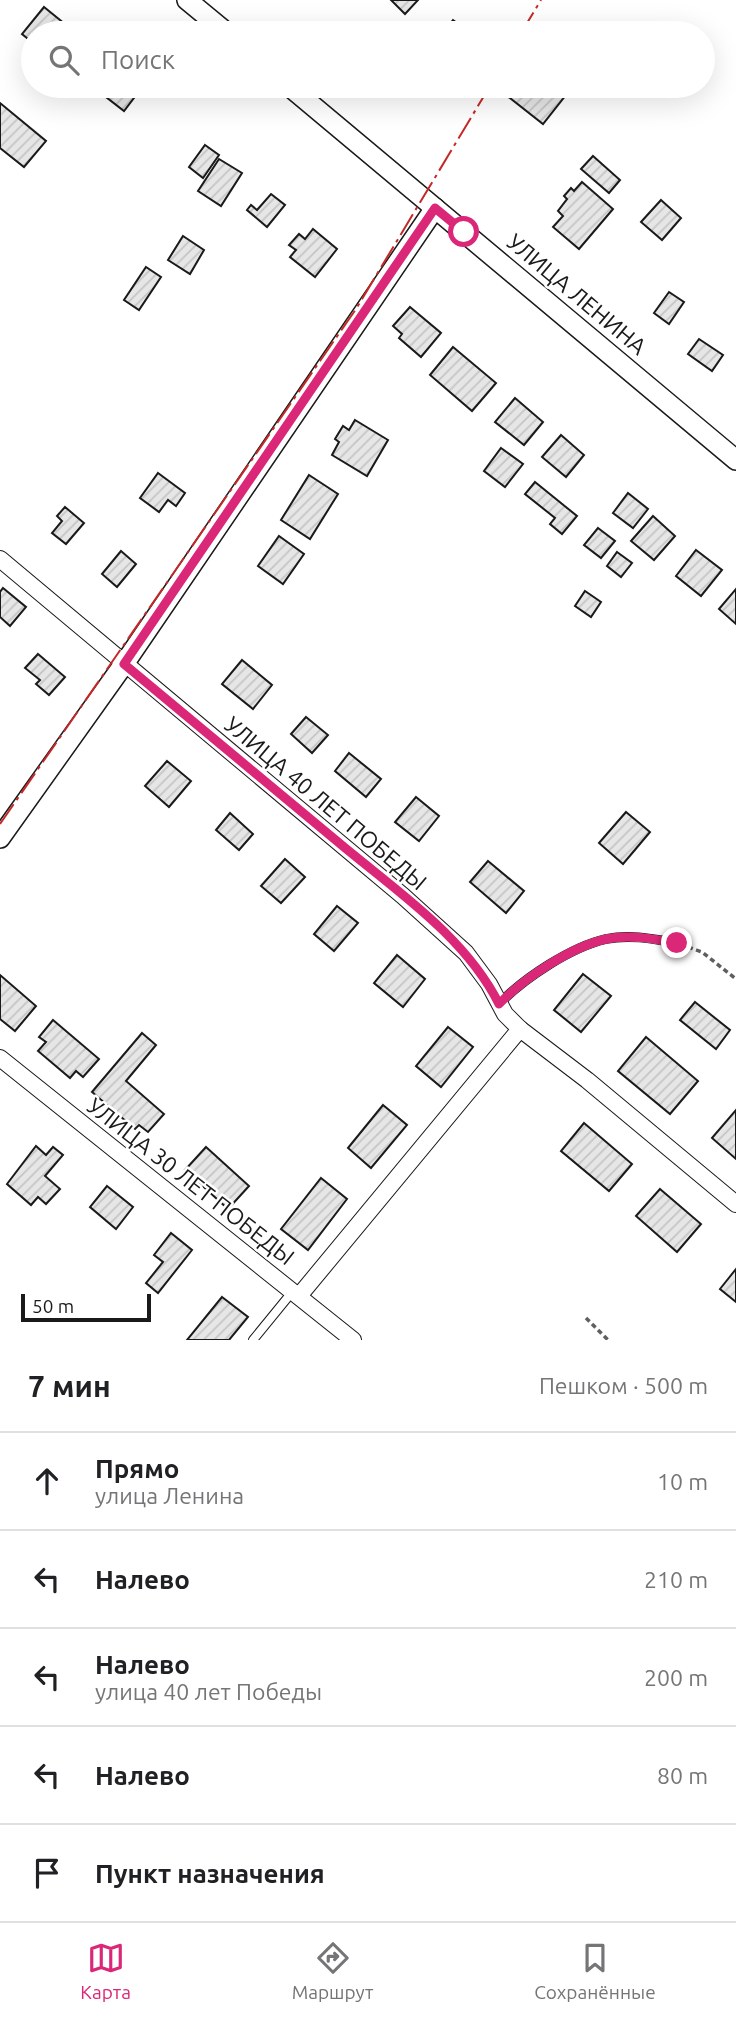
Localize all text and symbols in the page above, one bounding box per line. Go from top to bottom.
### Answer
search box [21,21,715,98]
icon: search [45,41,83,79]
text: Поиск [101,45,175,74]
route start [448,216,479,247]
street label: УЛИЦА ЛЕНИНА [503,229,651,359]
street label: УЛИЦА 40 ЛЕТ ПОБЕДЫ [220,711,432,895]
route end [661,927,692,958]
street label: УЛИЦА 30 ЛЕТ ПОБЕДЫ [83,1093,299,1269]
scale bar [21,1291,150,1323]
text: 50 m [32,1295,74,1317]
text: 7 мин [28,1369,111,1403]
text: Пешком · 500 m [539,1373,708,1398]
text: Прямо [95,1454,179,1483]
icon: ahead [28,1462,66,1500]
text: 10 m [657,1469,708,1494]
text: улица Ленина [95,1483,244,1508]
icon: left [28,1560,66,1598]
text: Налево [95,1565,190,1594]
text: 210 m [644,1567,708,1592]
text: Налево [95,1650,190,1679]
icon: left [28,1658,66,1696]
text: 200 m [644,1665,708,1690]
text: улица 40 лет Победы [95,1679,322,1704]
icon: left [28,1756,66,1794]
text: Налево [95,1761,190,1790]
text: 80 m [657,1763,708,1788]
icon: arrive [28,1854,66,1892]
text: Пункт назначения [95,1859,325,1888]
tab: Карта [80,1939,131,2003]
tab: Маршрут [292,1939,374,2003]
tab: Сохранённые [534,1939,656,2003]

